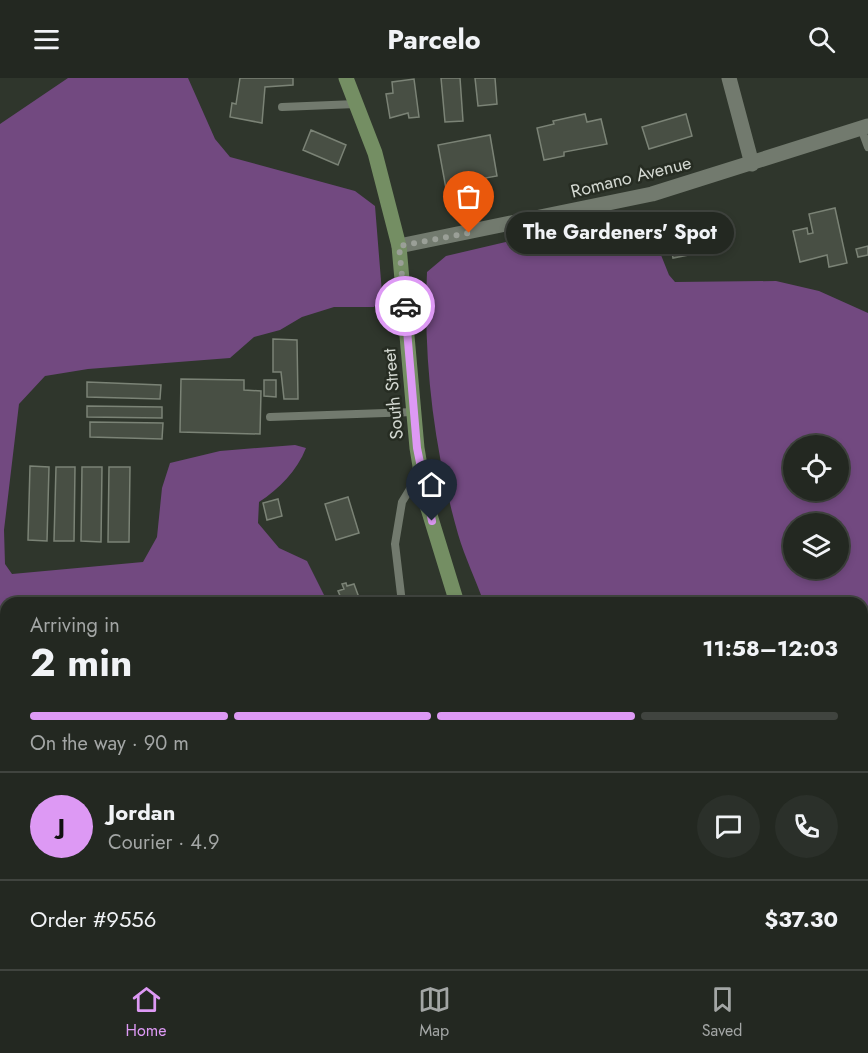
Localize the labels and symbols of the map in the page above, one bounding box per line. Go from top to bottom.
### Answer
street label: Romano Avenue [568,149,694,205]
pin [443,171,494,233]
callout: The Gardeners' Spot [505,212,733,254]
courier [375,276,435,336]
street label: South Street [376,347,410,441]
pin [406,459,457,521]

